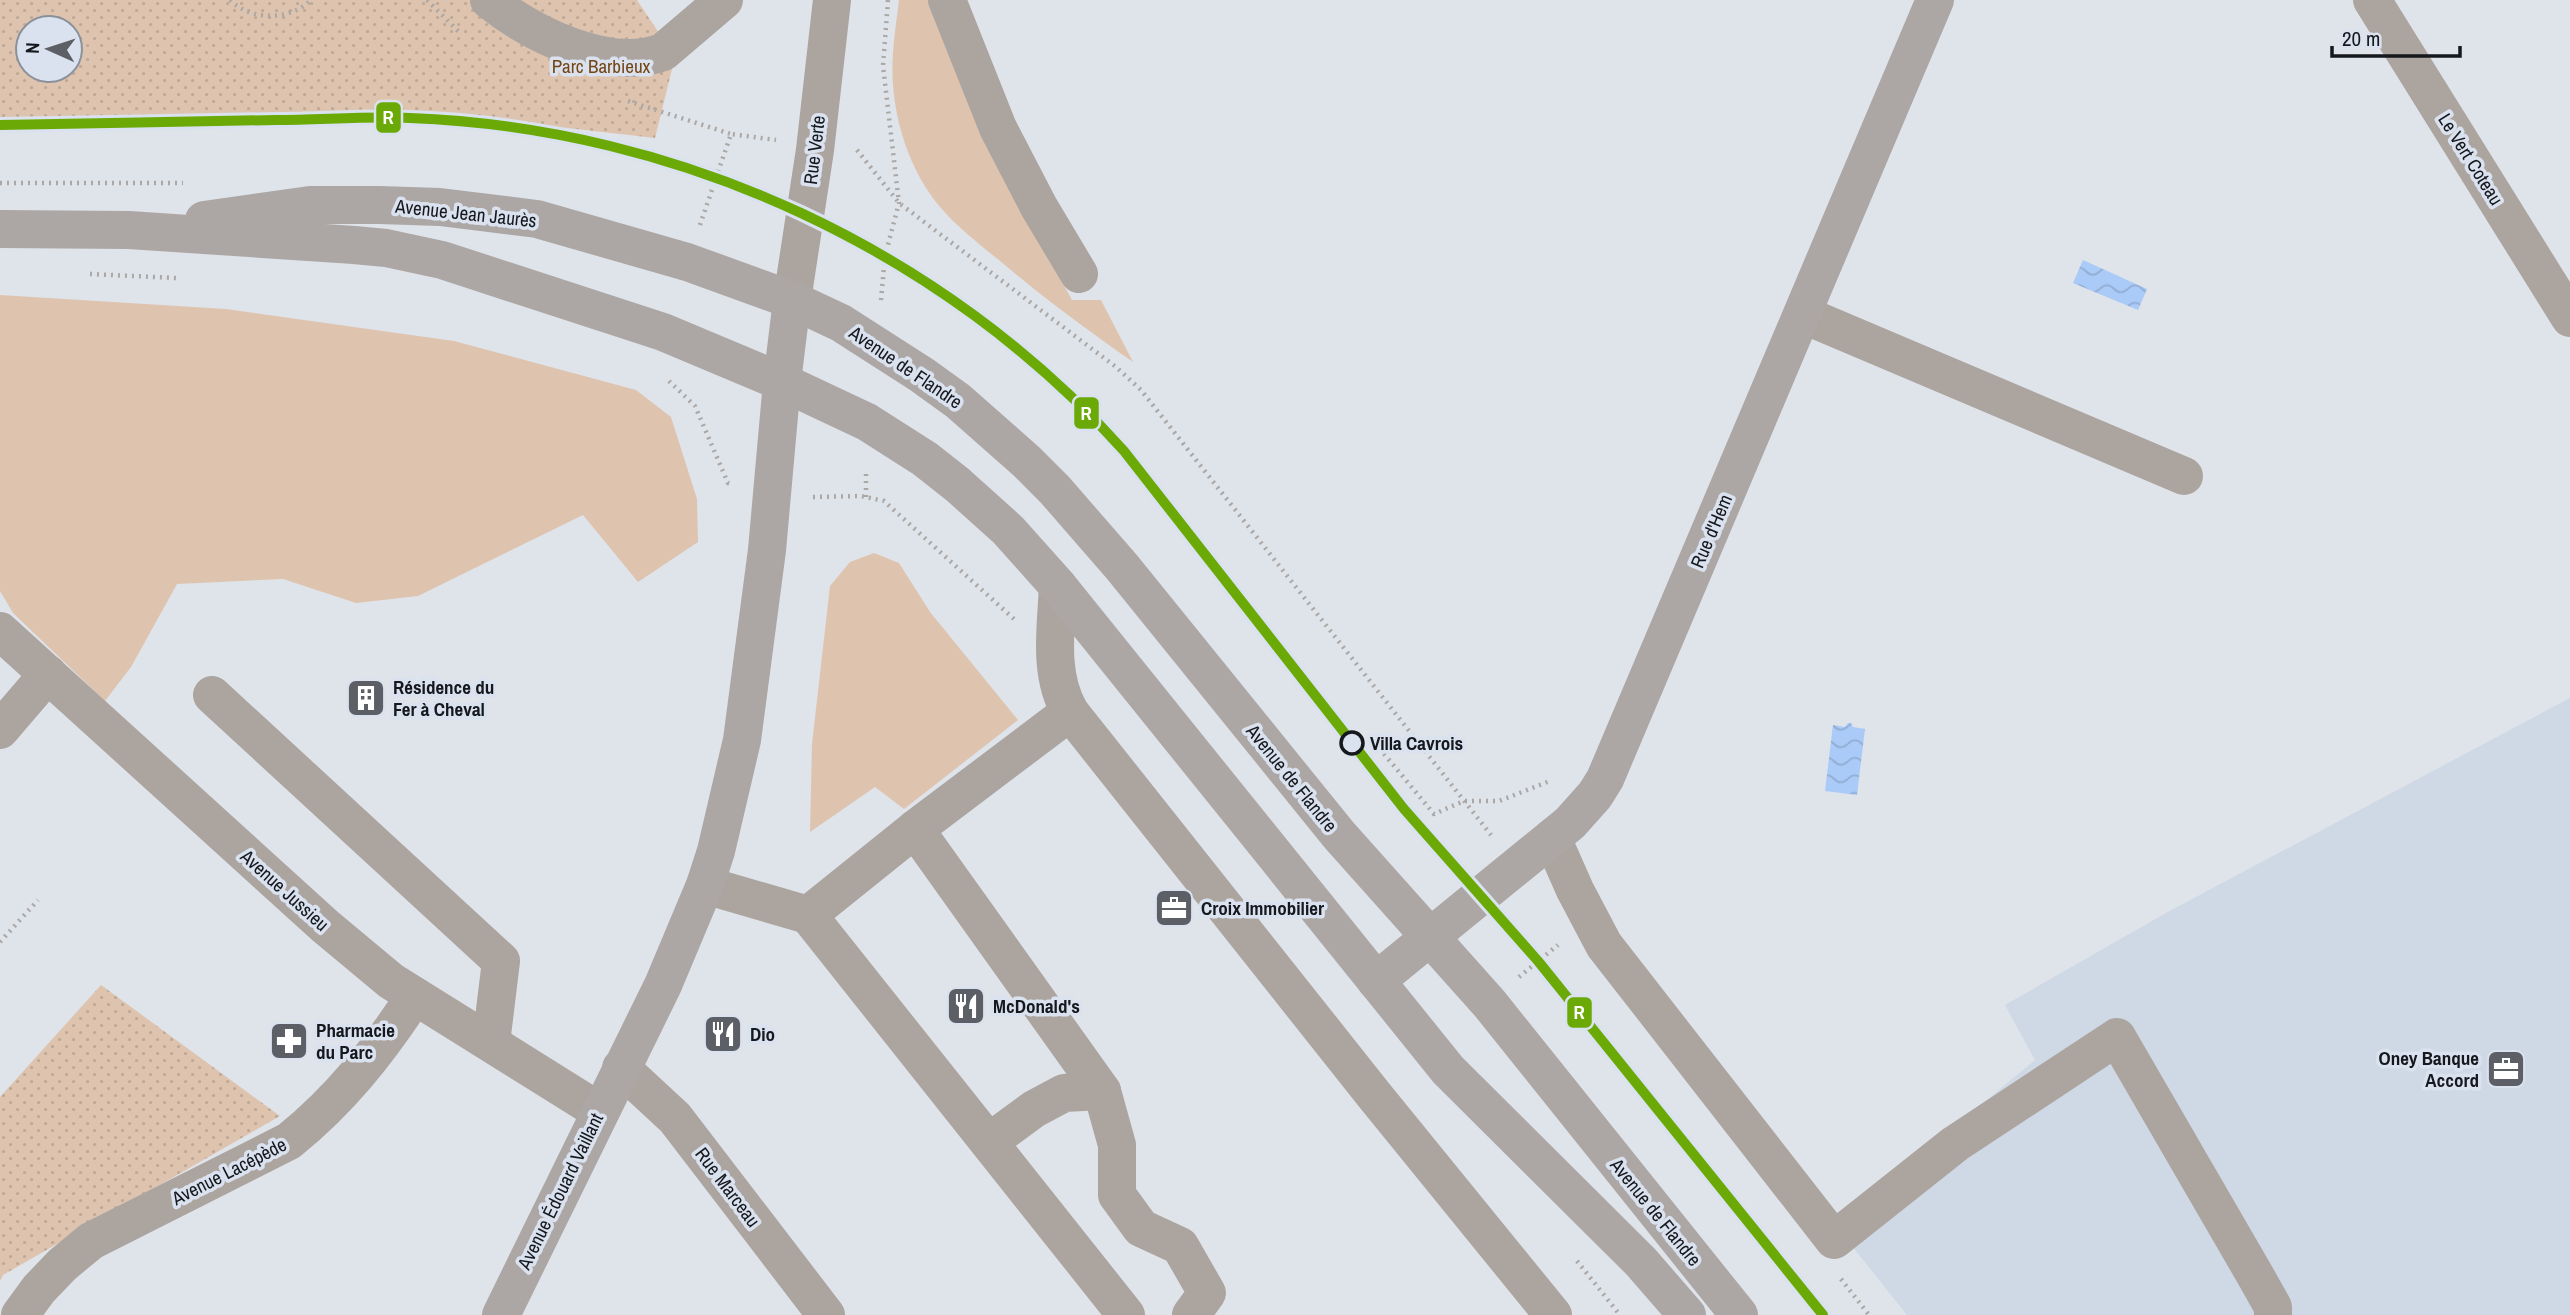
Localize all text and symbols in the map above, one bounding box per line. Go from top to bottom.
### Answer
north arrow [14,14,84,84]
scale bar [2332,14,2460,58]
text: 20 m [2342,24,2380,53]
text: N [19,42,45,54]
park label: Parc Barbieux [552,53,651,79]
line badge: R [375,101,402,134]
text: R [382,104,394,130]
street label: Le Vert Coteau [2432,108,2510,210]
street label: Rue Verte [797,114,831,186]
street label: Avenue Jean Jaurès [393,193,538,233]
street label: Avenue de Flandre [843,319,968,415]
line badge: R [1073,396,1100,430]
text: R [1080,400,1092,426]
street label: Rue d'Hem [1684,490,1738,572]
place label: Résidence du Fer à Cheval [393,674,494,722]
building icon: Résidence du Fer à Cheval [345,677,387,719]
street label: Avenue de Flandre [1240,718,1343,837]
place label: Villa Cavrois [1370,730,1463,756]
marker: Villa Cavrois [1340,731,1364,755]
street label: Avenue Jussieu [234,843,335,937]
office icon: Croix Immobilier [1153,887,1195,929]
place label: Croix Immobilier [1201,895,1324,921]
restaurant icon: McDonald's [945,985,987,1027]
place label: McDonald's [993,993,1080,1019]
line badge: R [1566,996,1593,1029]
text: R [1573,999,1585,1025]
restaurant icon: Dio [702,1013,744,1055]
place label: Pharmacie du Parc [316,1017,395,1065]
pharmacy icon: Pharmacie du Parc [268,1020,310,1062]
place label: Dio [750,1021,775,1047]
place label: Oney Banque Accord [2379,1045,2479,1093]
office icon: Oney Banque Accord [2485,1048,2527,1090]
street label: Avenue Édouard Vaillant [510,1108,609,1274]
street label: Avenue Lacépède [166,1131,291,1211]
street label: Rue Marceau [689,1142,767,1232]
street label: Avenue de Flandre [1604,1152,1707,1271]

